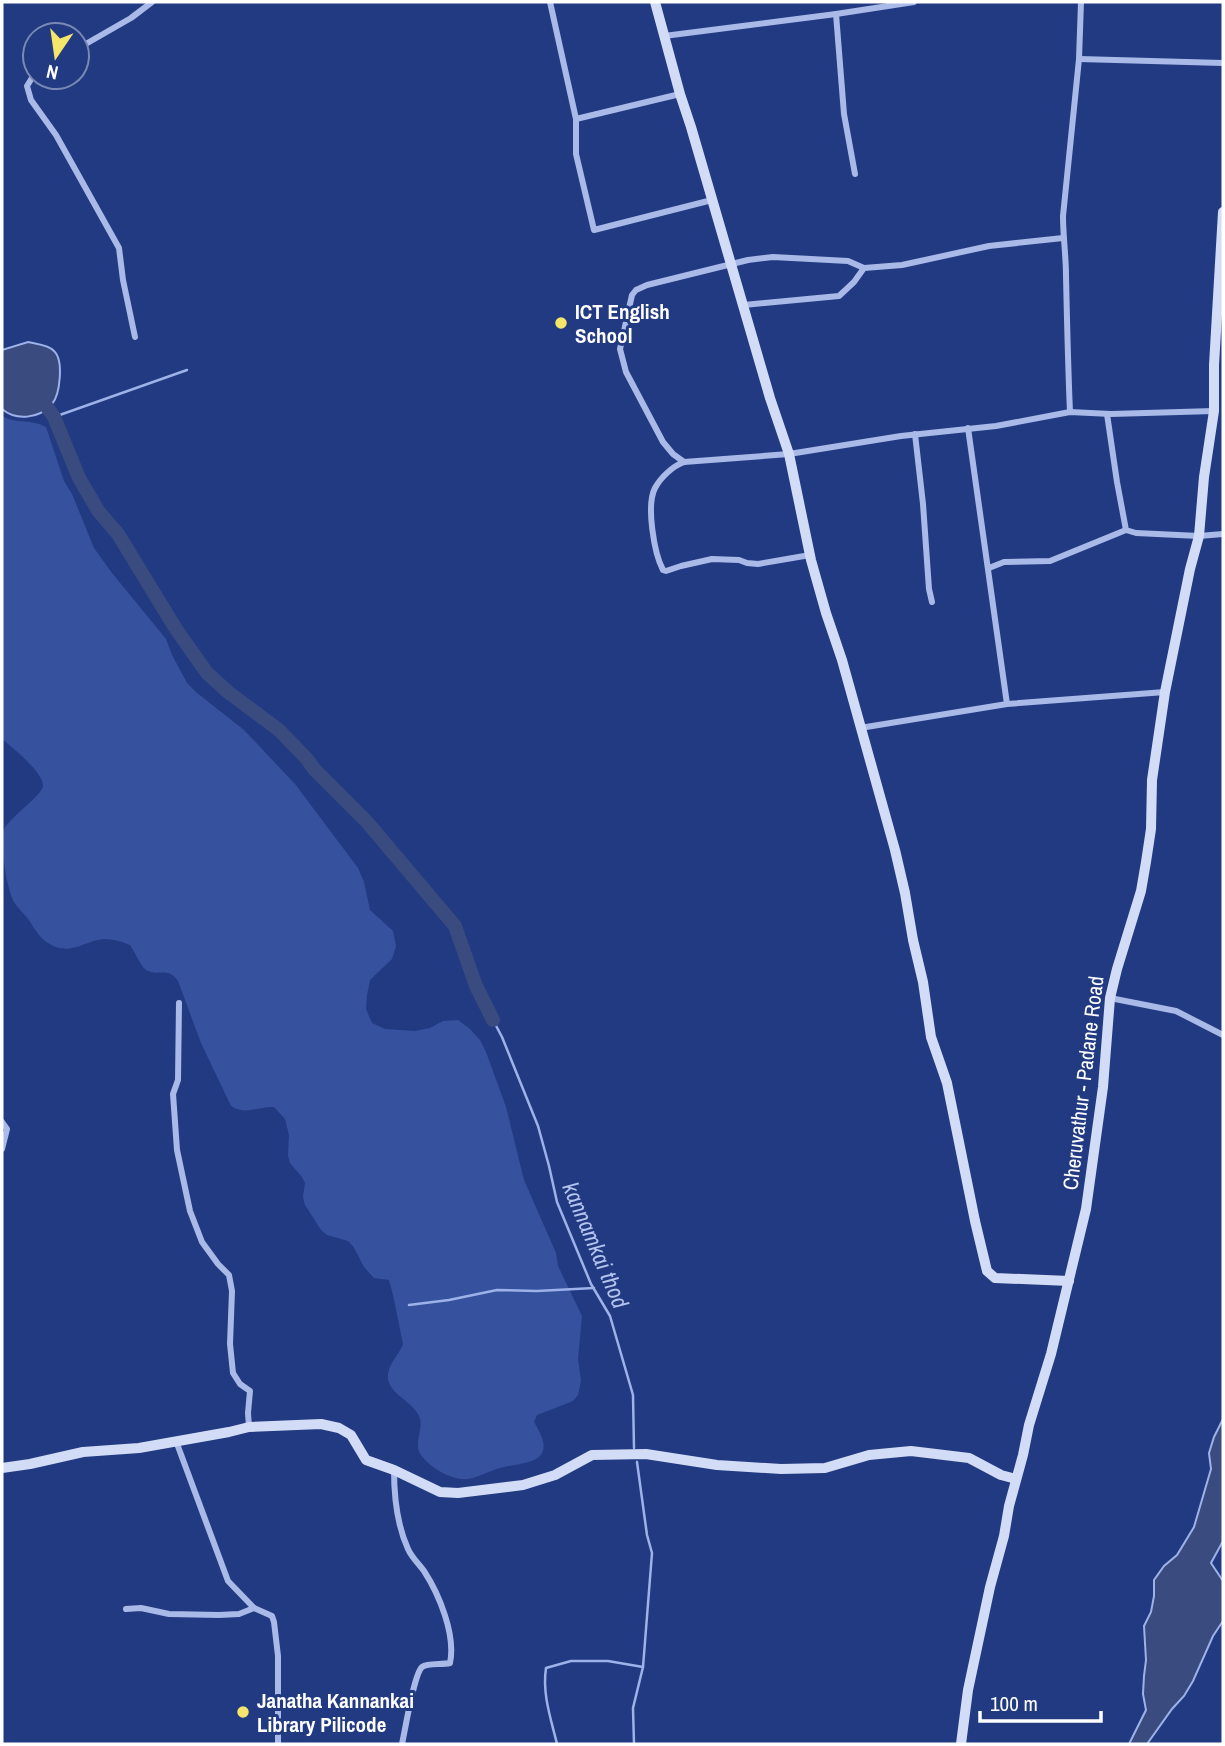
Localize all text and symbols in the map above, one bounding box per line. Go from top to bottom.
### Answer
north arrow [21,21,91,91]
text: N [44,59,61,86]
place label: ICT English School [575,297,670,350]
marker: ICT English School [553,315,569,331]
street label: Cheruvathur - Padane Road [1055,974,1111,1192]
water label: kannamkai thod [556,1177,637,1313]
scale bar [980,1680,1101,1724]
place label: Janatha Kannankai Library Pilicode [257,1686,414,1739]
text: 100 m [990,1689,1038,1718]
marker: Janatha Kannankai Library Pilicode [235,1704,251,1720]

